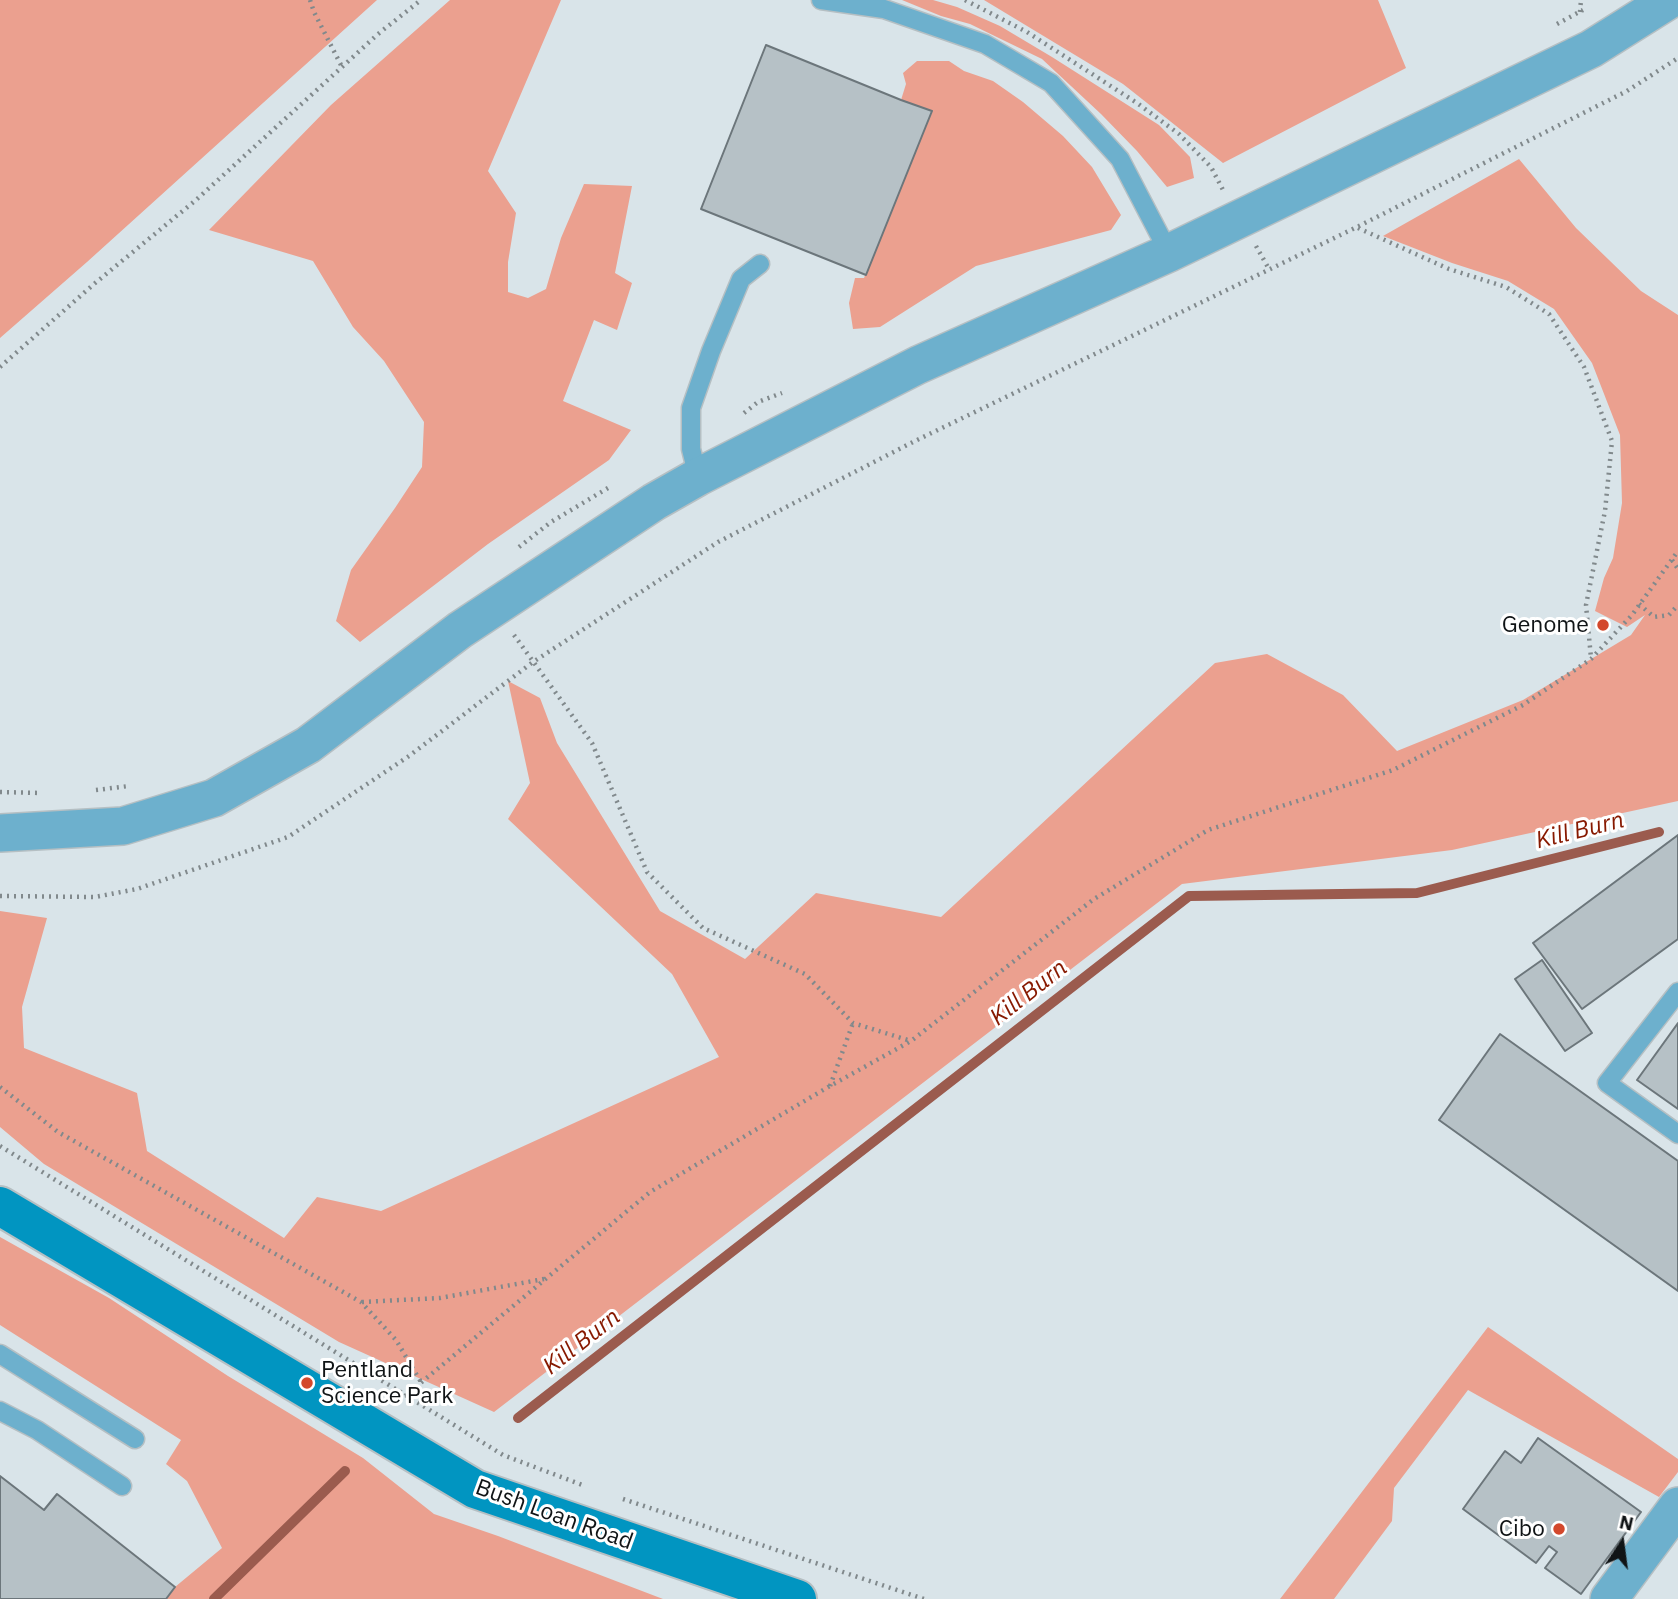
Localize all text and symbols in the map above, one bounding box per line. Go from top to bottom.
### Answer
place label: Genome [1502,611,1589,639]
marker: Genome [1595,617,1611,633]
water label: Kill Burn [1533,806,1627,856]
water label: Kill Burn [985,954,1073,1032]
water label: Kill Burn [538,1303,626,1381]
place label: Pentland Science Park [321,1356,453,1410]
marker: Pentland Science Park [299,1375,315,1391]
street label: Bush Loan Road [471,1474,637,1556]
north arrow [1587,1508,1657,1578]
text: N [1617,1509,1636,1536]
place label: Cibo [1499,1515,1545,1543]
marker: Cibo [1551,1521,1567,1537]

